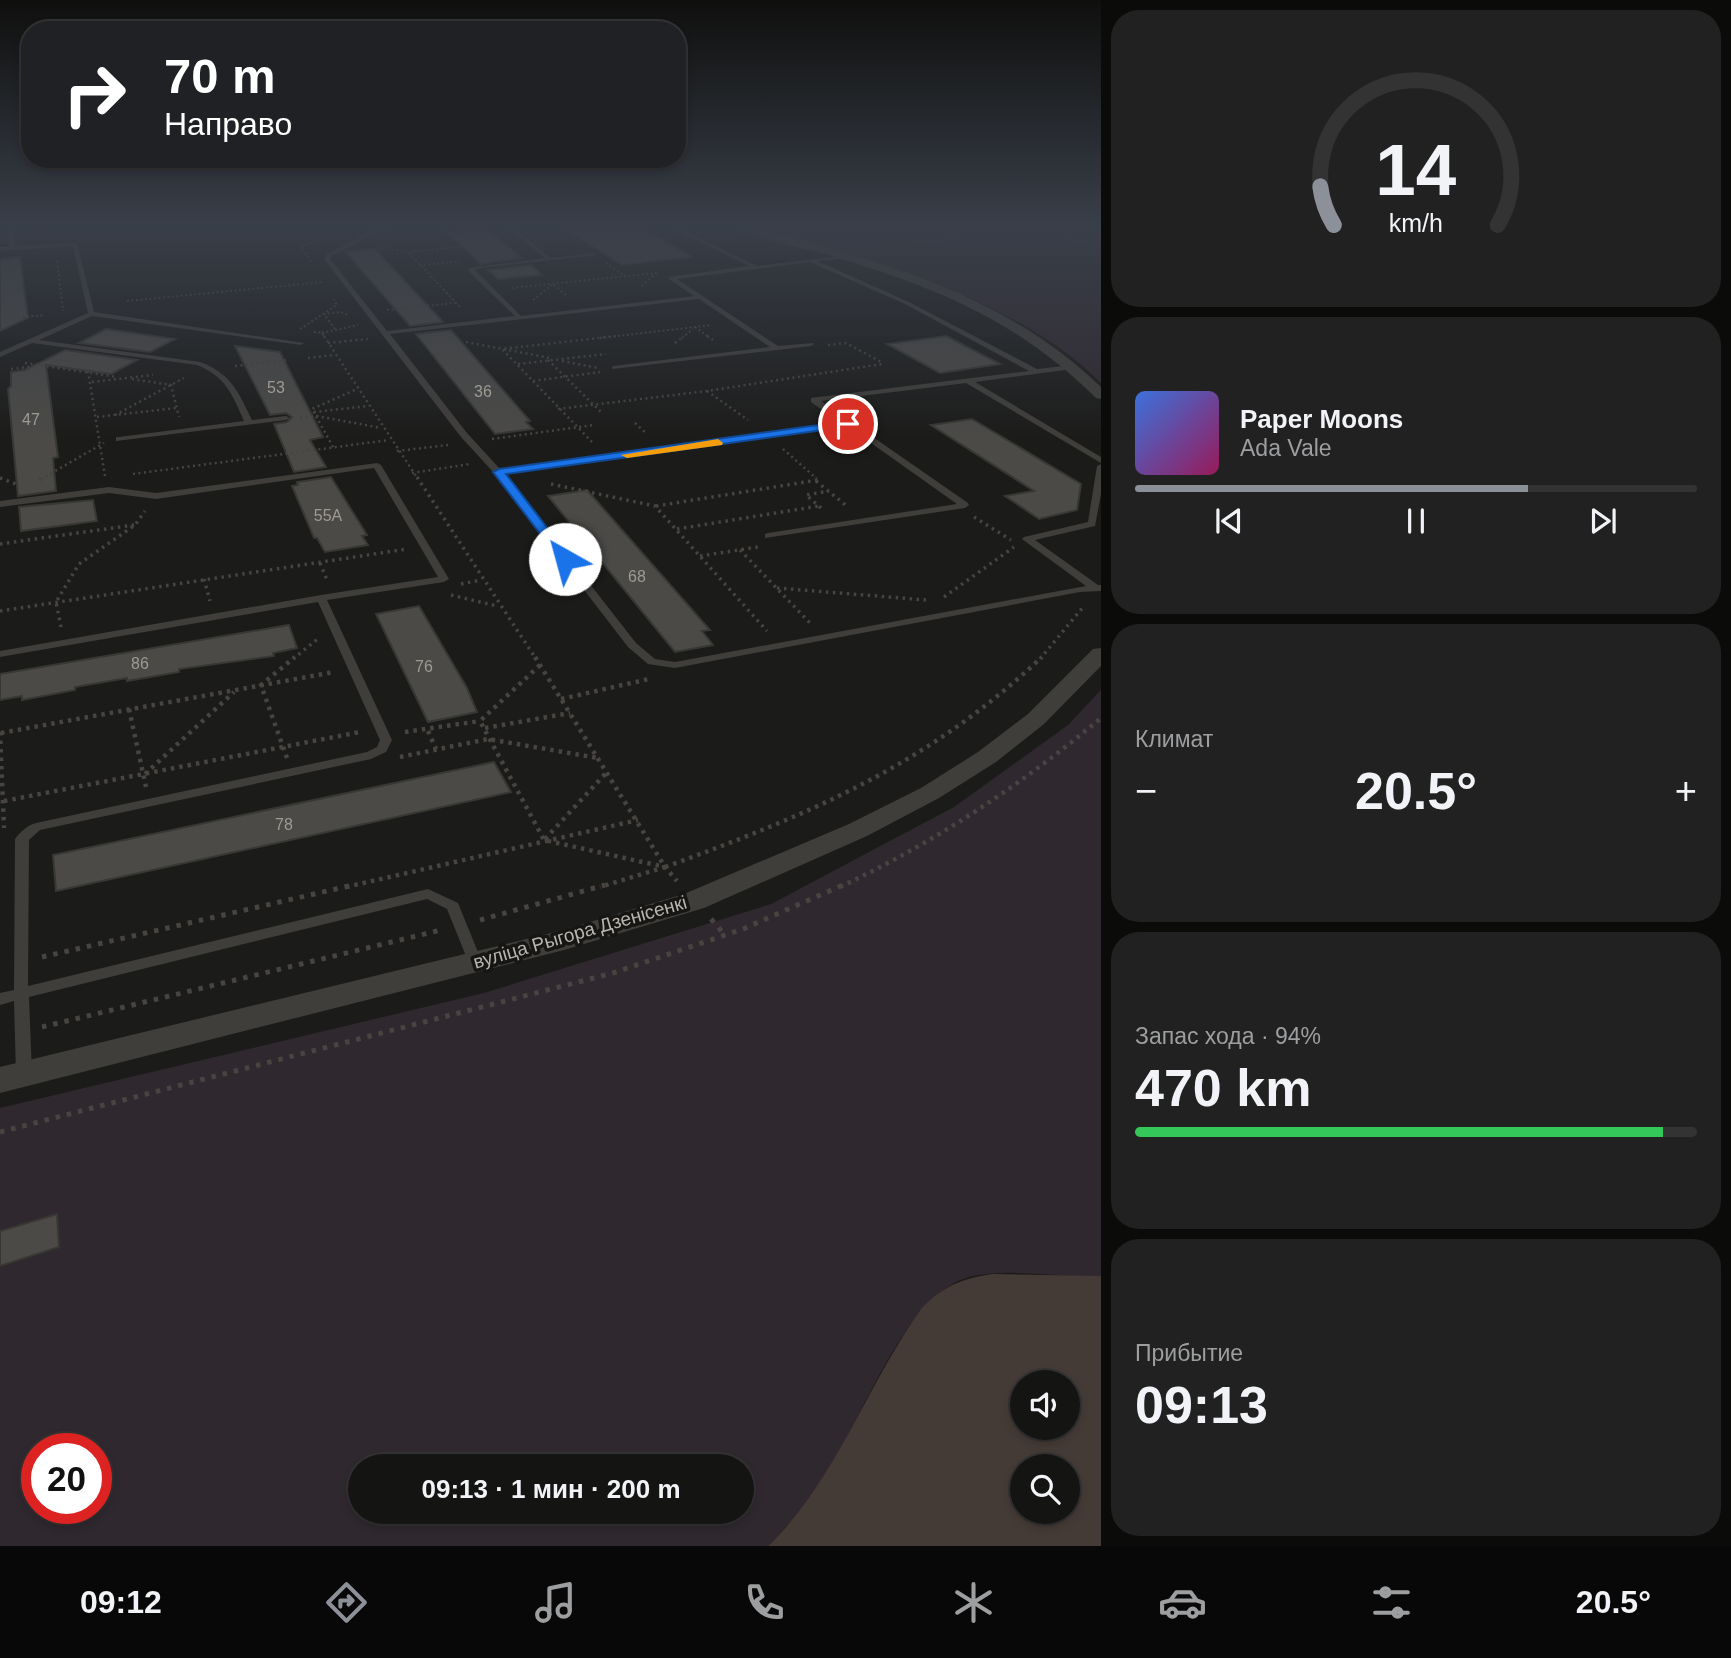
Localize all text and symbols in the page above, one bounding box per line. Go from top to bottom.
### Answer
icon: right [49,49,140,140]
text: 70 m [164,49,276,103]
text: Направо [164,106,292,142]
text: 14 [1376,129,1457,210]
text: km/h [1389,208,1443,236]
house number: 53 [267,379,285,396]
house number: 36 [474,383,492,400]
pin [818,394,878,454]
text: Paper Moons [1240,404,1403,434]
icon: arrive [829,405,867,443]
house number: 47 [22,411,40,428]
text: Ada Vale [1240,435,1332,461]
icon: previous [1210,502,1248,540]
icon: pause [1397,502,1435,540]
icon: next [1584,502,1622,540]
house number: 55A [314,507,343,524]
position arrow [528,522,602,596]
house number: 68 [628,568,646,585]
house number: 86 [131,655,149,672]
house number: 76 [415,658,433,675]
text: Климат [1135,726,1213,752]
text: 20.5° [1355,762,1477,820]
text: − [1135,770,1157,812]
text: + [1675,770,1697,812]
house number: 78 [275,816,293,833]
street label: вуліца Рыгора Дзенісенкі [471,891,689,973]
text: Запас хода · 94% [1135,1023,1321,1049]
text: 470 km [1135,1059,1311,1117]
text: Прибытие [1135,1340,1243,1366]
map controls [1010,1370,1080,1524]
button: sound [1010,1370,1080,1440]
text: 09:13 [1135,1376,1268,1434]
speed limit sign: 20 [21,1433,112,1524]
button: search [1010,1454,1080,1524]
text: 09:13 · 1 мин · 200 m [421,1474,681,1504]
icon: directions [322,1578,371,1627]
icon: music [531,1578,580,1627]
icon: phone [740,1578,789,1627]
icon: climate [949,1578,998,1627]
icon: car [1158,1578,1207,1627]
icon: filters [1367,1578,1416,1627]
text: 09:12 [80,1584,162,1620]
text: 20.5° [1576,1584,1651,1620]

